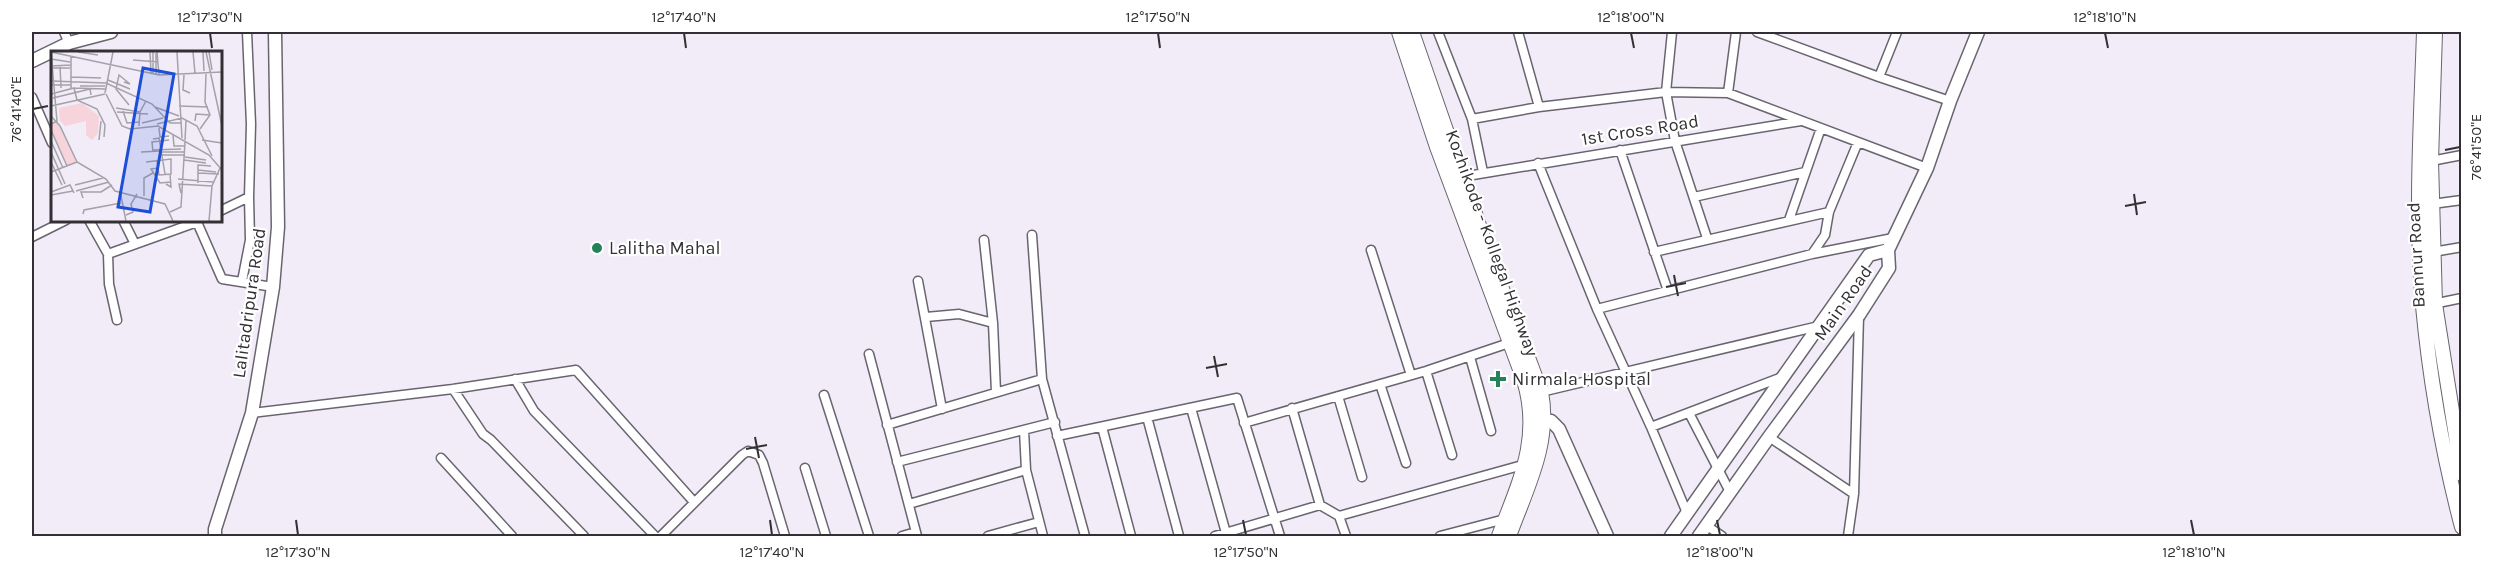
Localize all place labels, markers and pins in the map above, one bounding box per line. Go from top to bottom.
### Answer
place label: Lalitha Mahal [609,237,721,259]
marker: Lalitha Mahal [590,241,604,255]
place label: Nirmala Hospital [1512,368,1651,390]
marker: Nirmala Hospital [1489,370,1507,388]

